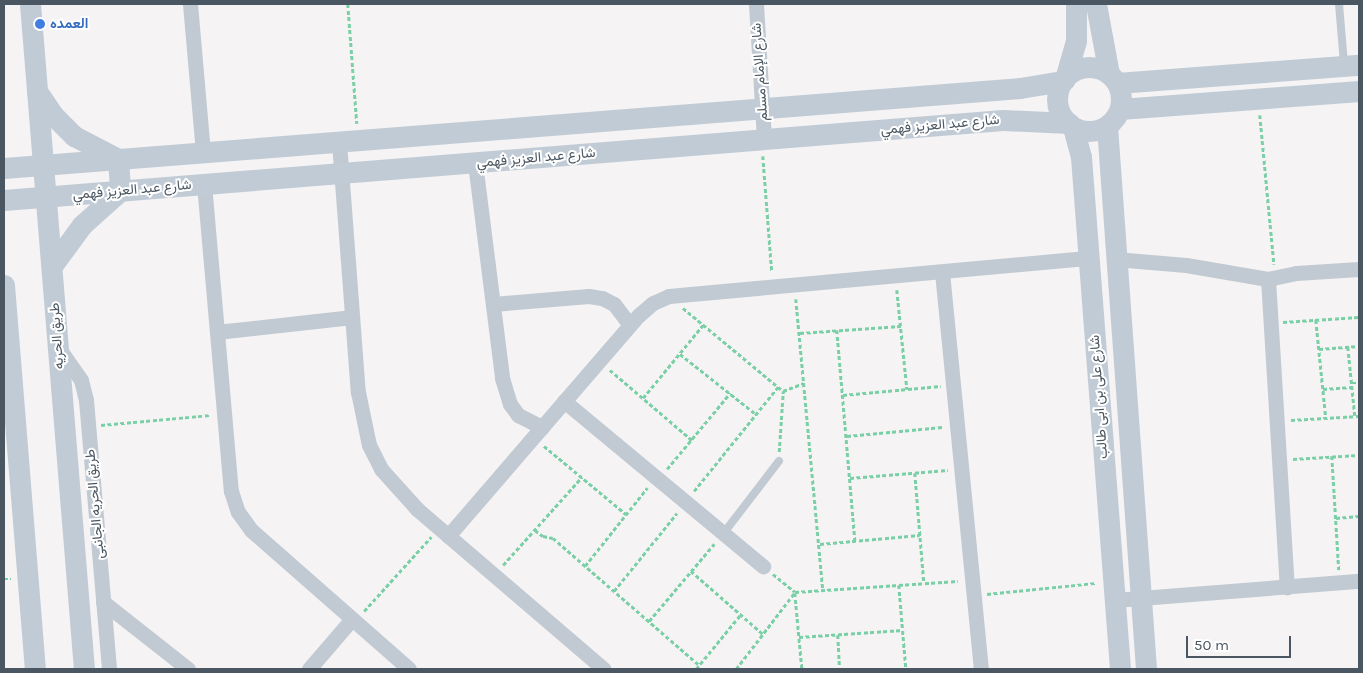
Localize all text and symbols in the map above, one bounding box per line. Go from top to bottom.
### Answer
place label: العمده [50,16,88,32]
marker: العمده [34,18,46,30]
street label: شارع الإمام مسلم [748,22,772,122]
street label: شارع عبد العزيز فهمي [880,111,1000,139]
street label: شارع عبد العزيز فهمي [476,144,596,172]
street label: شارع عبد العزيز فهمي [72,176,192,204]
street label: طريق الحريه [46,302,68,370]
street label: شارع على بن ابى طالب [1086,335,1112,459]
street label: طريق الحريه الجانبى [82,449,108,559]
scale bar [1188,626,1293,658]
text: 50 m [1194,636,1229,654]

